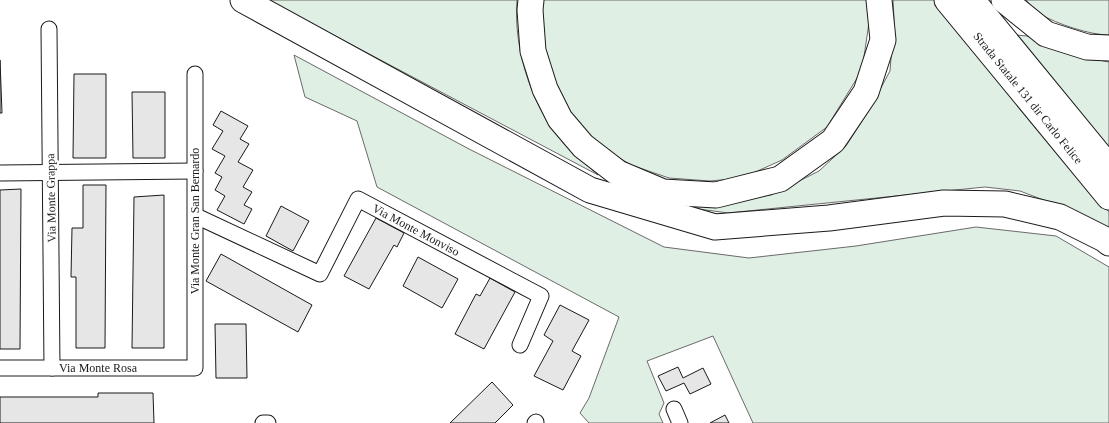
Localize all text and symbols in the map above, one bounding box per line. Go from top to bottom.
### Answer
street label: Strada Statale 131 dir Carlo Felice [970,29,1086,167]
street label: Via Monte Gran San Bernardo [188,148,202,294]
street label: Via Monte Grappa [43,153,59,243]
street label: Via Monte Monviso [370,201,462,259]
street label: Via Monte Rosa [59,361,138,375]

